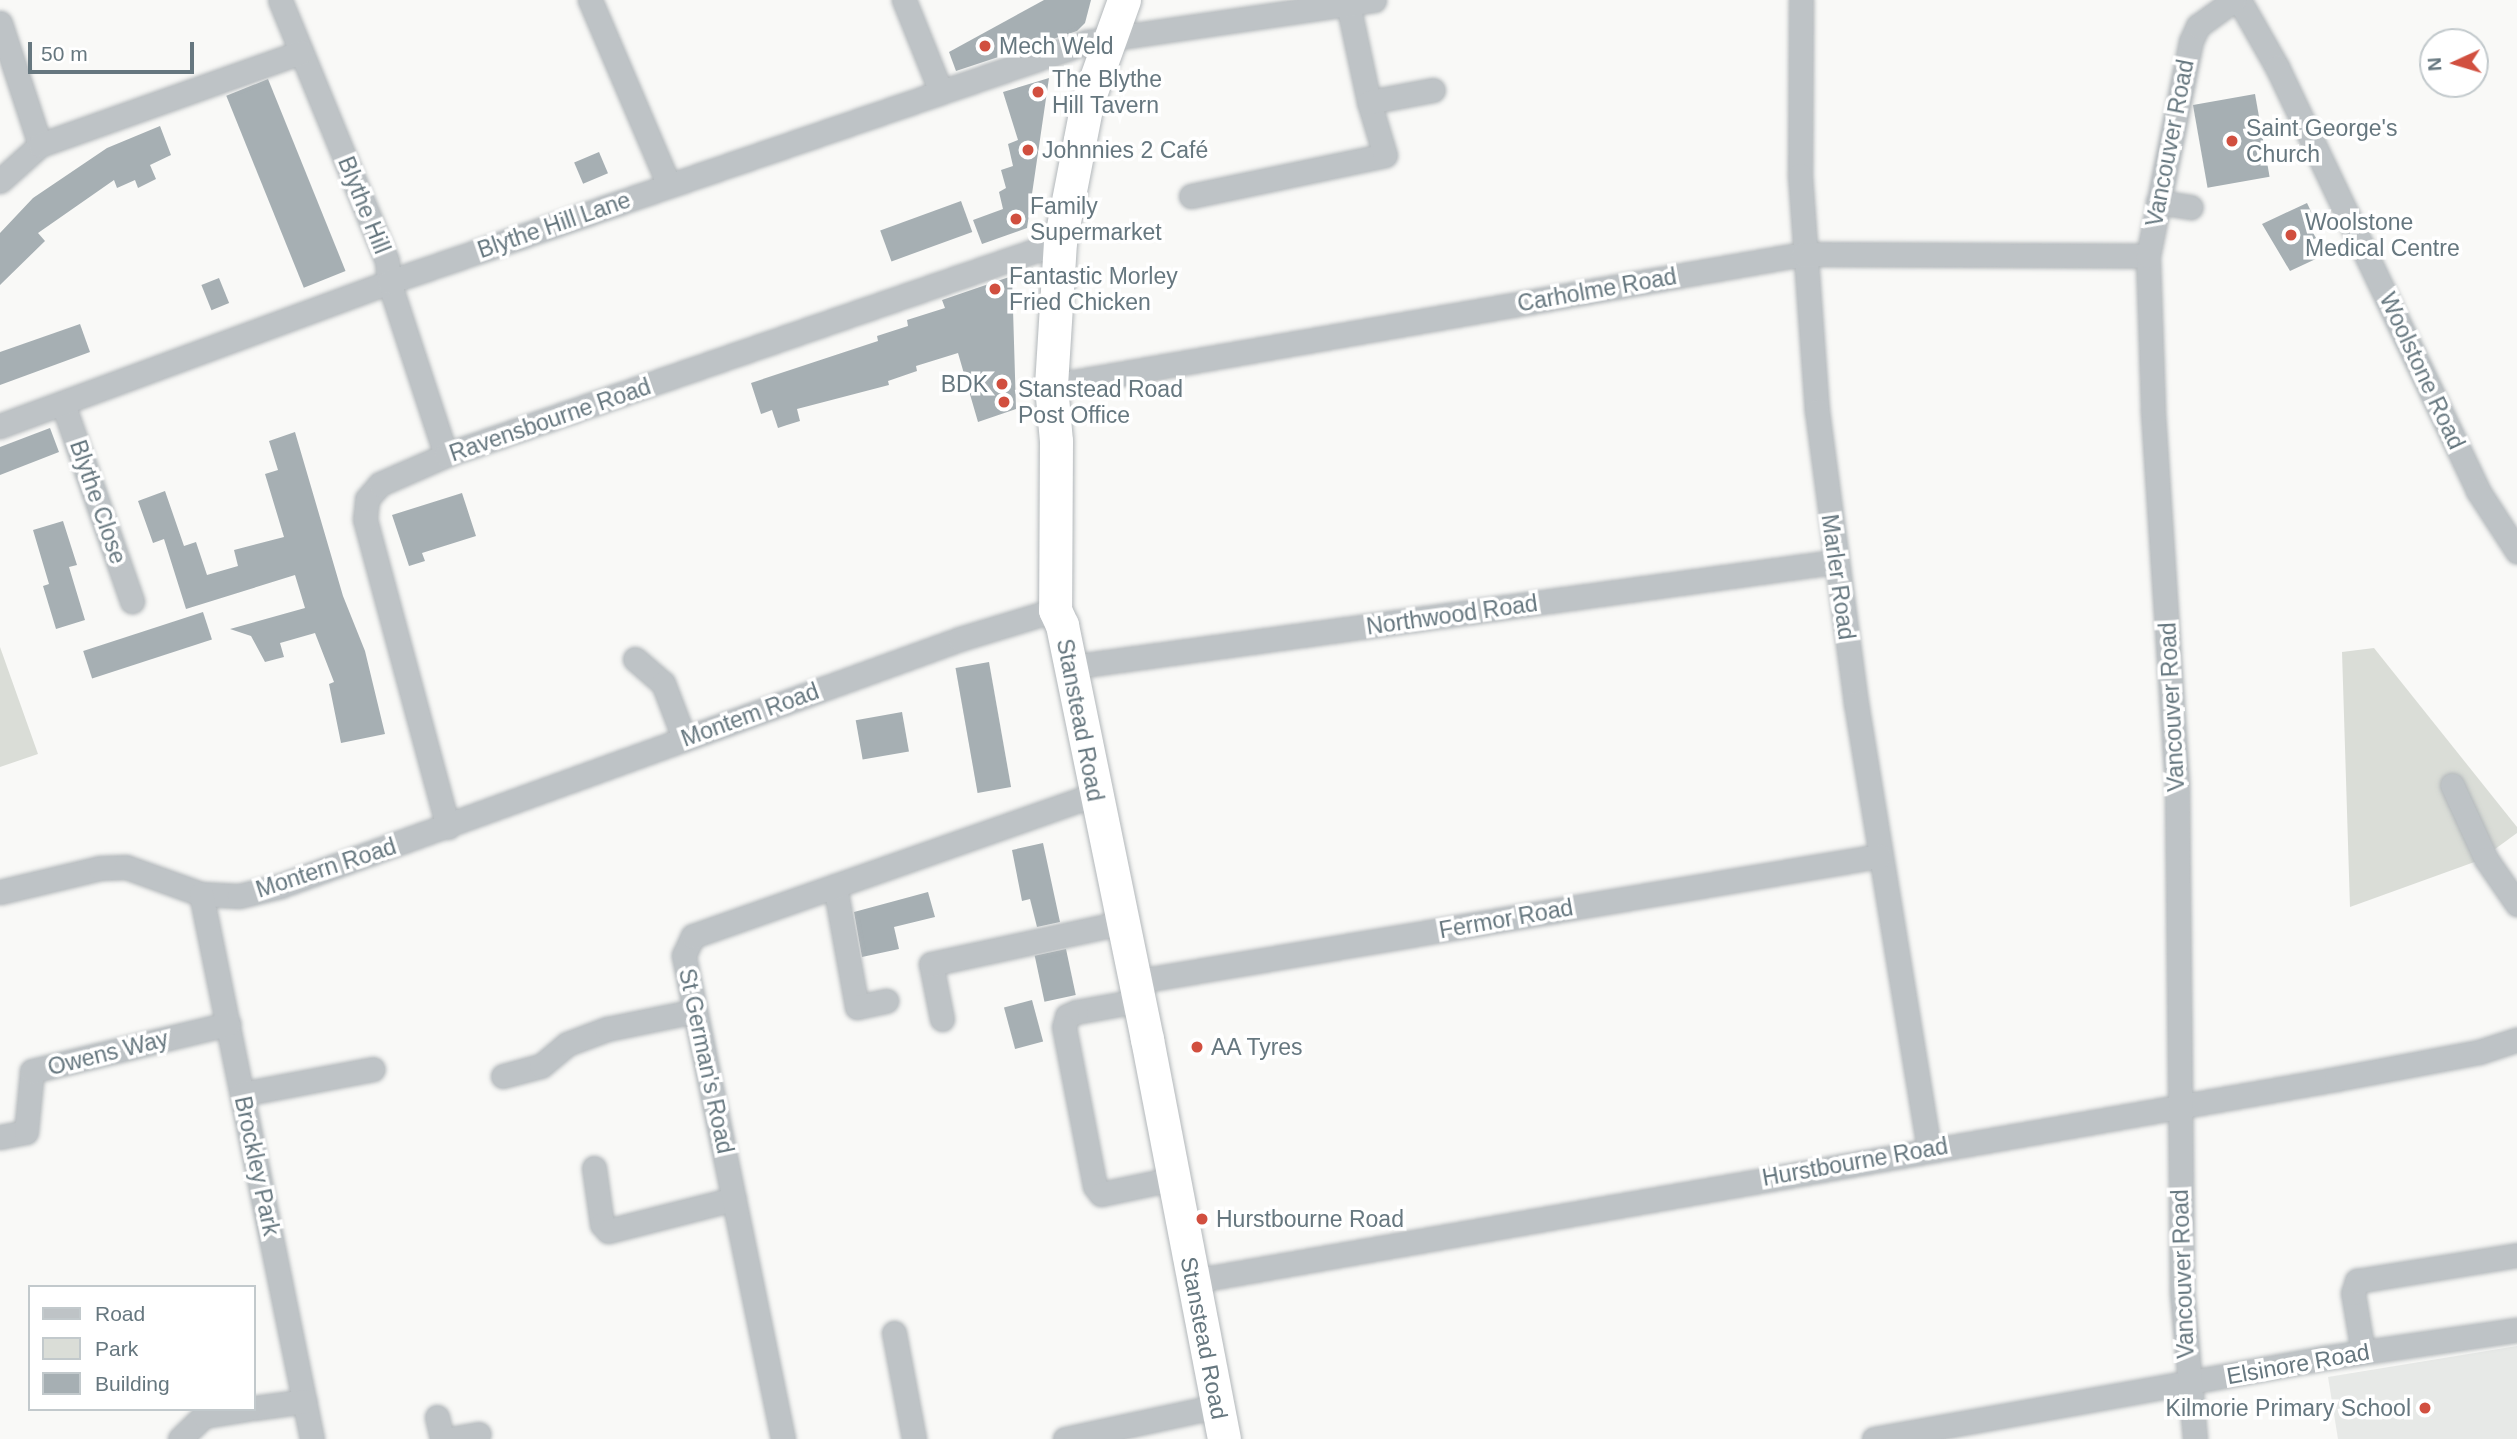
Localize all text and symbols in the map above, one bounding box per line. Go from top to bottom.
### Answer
scale bar [32,28,198,72]
north arrow [2419,28,2489,98]
place label: Mech Weld [999,32,1114,60]
marker: Mech Weld [977,38,993,54]
text: 50 m [41,42,88,65]
street label: Vancouver Road [2140,57,2200,229]
text: N [2424,57,2446,72]
place label: The Blythe Hill Tavern [1052,65,1162,119]
marker: The Blythe Hill Tavern [1030,84,1046,100]
place label: Saint George's Church [2246,114,2397,168]
marker: Saint George's Church [2224,133,2240,149]
place label: Johnnies 2 Café [1042,136,1208,164]
marker: Johnnies 2 Café [1020,142,1036,158]
street label: Blythe Hill [332,152,396,258]
street label: Blythe Hill Lane [474,186,634,264]
place label: Family Supermarket [1030,192,1162,246]
place label: Woolstone Medical Centre [2305,208,2460,262]
marker: Family Supermarket [1008,211,1024,227]
marker: Woolstone Medical Centre [2283,227,2299,243]
place label: Fantastic Morley Fried Chicken [1009,262,1178,316]
street label: Carholme Road [1515,262,1679,318]
marker: Fantastic Morley Fried Chicken [987,281,1003,297]
street label: Woolstone Road [2374,288,2470,454]
place label: BDK [941,370,988,398]
street label: Ravensbourne Road [446,373,654,467]
place label: Stanstead Road Post Office [1018,375,1183,429]
marker: BDK [994,376,1010,392]
marker: Stanstead Road Post Office [996,394,1012,410]
street label: Blythe Close [64,436,132,568]
street label: Marler Road [1816,512,1860,642]
street label: Northwood Road [1365,589,1539,641]
street label: Vancouver Road [2154,622,2190,792]
street label: Stanstead Road [1051,636,1109,804]
street label: Montem Road [677,677,823,753]
street label: Montern Road [252,832,400,904]
street label: Fermor Road [1437,894,1575,944]
street label: St German's Road [673,966,739,1156]
street label: Owens Way [45,1025,171,1081]
place label: AA Tyres [1211,1033,1304,1061]
marker: AA Tyres [1189,1039,1205,1055]
street label: Brockley Park [229,1094,285,1238]
street label: Hurstbourne Road [1760,1132,1950,1192]
street label: Vancouver Road [2166,1189,2200,1359]
place label: Hurstbourne Road [1216,1205,1404,1233]
marker: Hurstbourne Road [1194,1211,1210,1227]
street label: Stanstead Road [1175,1254,1233,1422]
legend [28,1285,256,1411]
text: Road [95,1302,145,1325]
text: Park [95,1337,138,1360]
street label: Elsinore Road [2224,1338,2372,1390]
text: Building [95,1372,170,1395]
place label: Kilmorie Primary School [2166,1394,2411,1422]
marker: Kilmorie Primary School [2417,1400,2433,1416]

